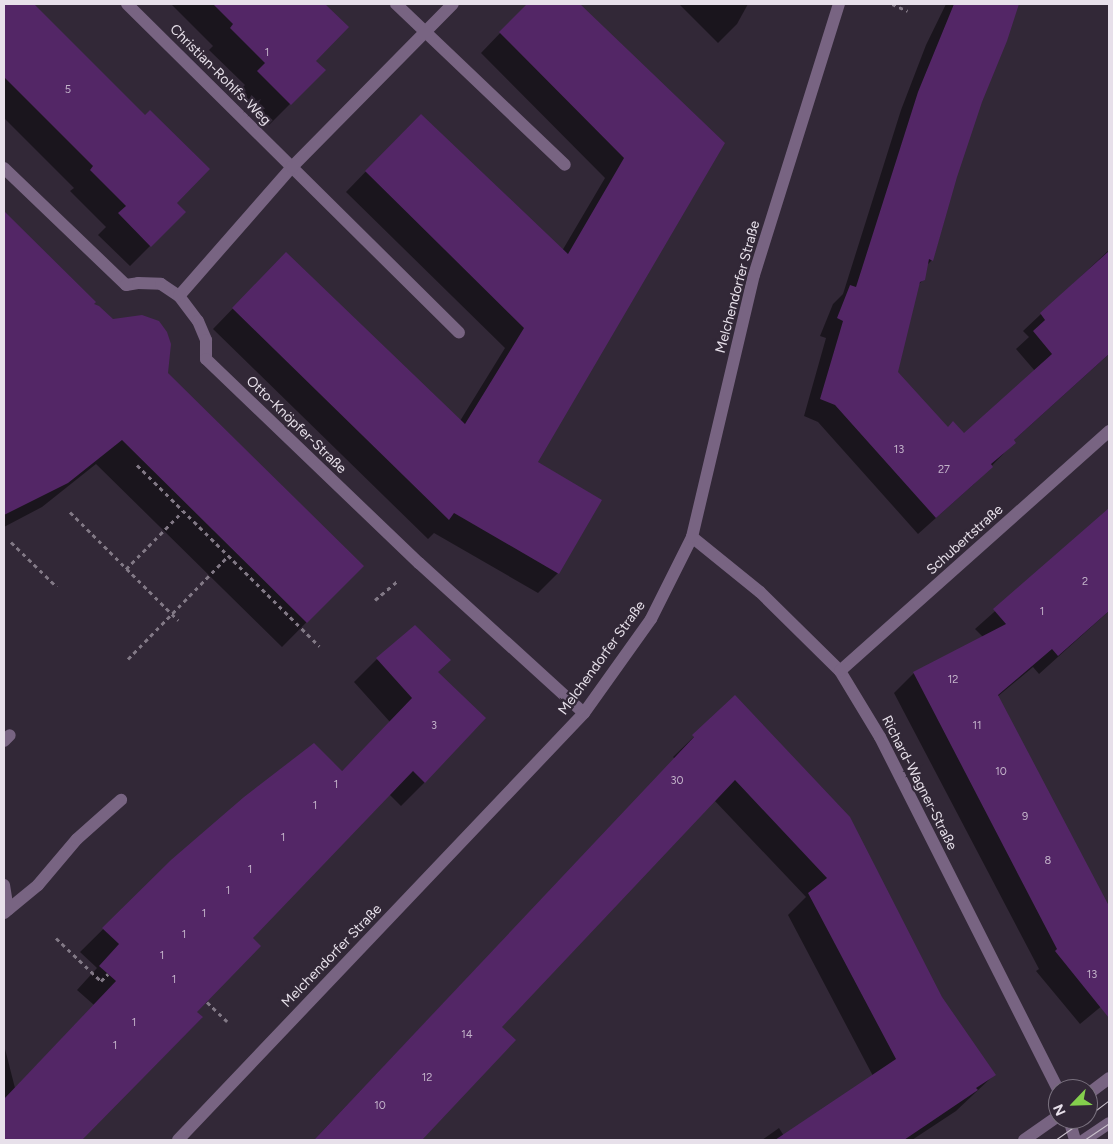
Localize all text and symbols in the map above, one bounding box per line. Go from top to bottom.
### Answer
street label: Christian-Rohlfs-Weg [166,21,274,129]
house number: 1 [265,46,269,60]
house number: 5 [65,83,71,97]
street label: Melchendorfer Straße [712,219,764,355]
street label: Otto-Knöpfer-Straße [242,373,350,477]
house number: 13 [894,443,904,457]
house number: 27 [938,463,950,477]
street label: Schubertstraße [923,501,1007,579]
house number: 2 [1082,575,1088,589]
street label: Melchendorfer Straße [555,598,649,718]
house number: 1 [1040,605,1044,619]
house number: 12 [948,673,958,687]
street label: Richard-Wagner-Straße [878,713,960,853]
house number: 3 [431,719,437,733]
house number: 11 [972,719,982,733]
house number: 10 [995,765,1007,779]
house number: 30 [670,774,684,788]
house number: 1 [334,778,338,792]
house number: 1 [313,799,317,813]
house number: 9 [1022,810,1028,824]
house number: 1 [281,831,285,845]
house number: 8 [1045,854,1051,868]
house number: 1 [248,863,252,877]
house number: 1 [226,884,230,898]
street label: Melchendorfer Straße [278,901,386,1011]
house number: 1 [202,907,206,921]
house number: 1 [182,928,186,942]
house number: 1 [160,949,164,963]
house number: 13 [1087,968,1097,982]
house number: 1 [172,973,176,987]
house number: 1 [132,1016,136,1030]
house number: 14 [461,1028,473,1042]
house number: 1 [113,1039,117,1053]
house number: 12 [422,1071,432,1085]
north arrow [1048,1079,1098,1129]
house number: 10 [374,1099,386,1113]
text: N [1050,1102,1070,1118]

